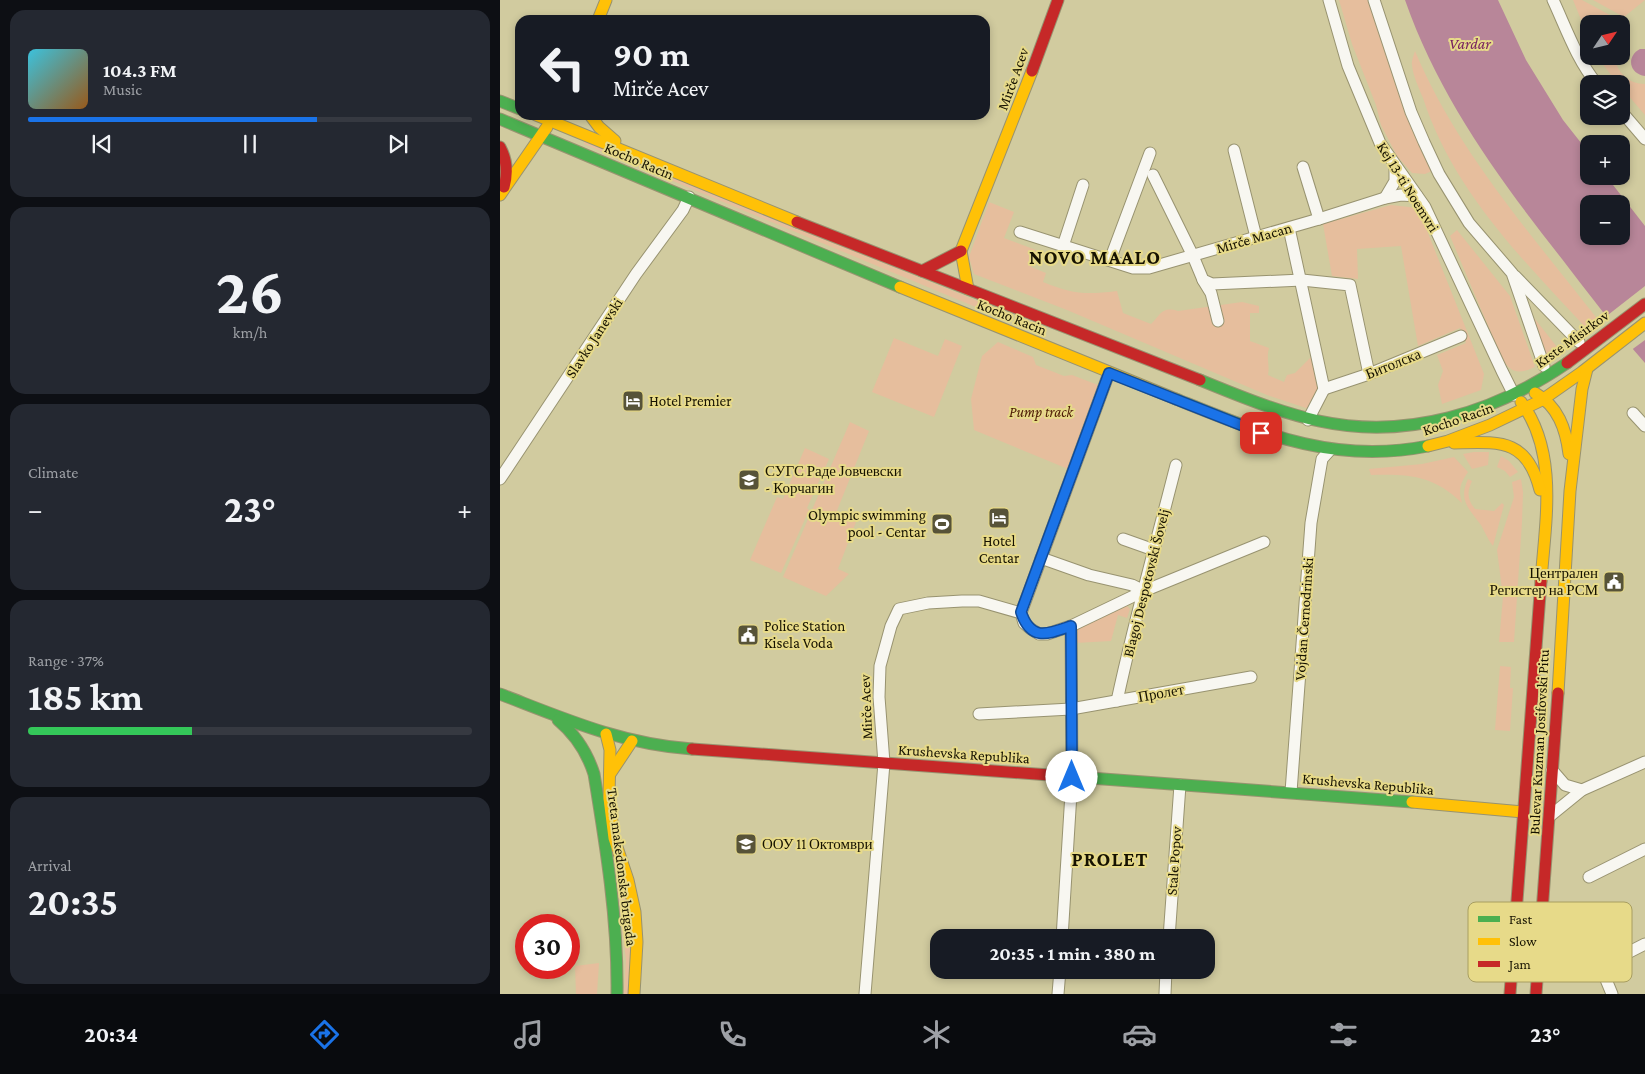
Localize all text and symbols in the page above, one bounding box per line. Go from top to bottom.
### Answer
north arrow [1580,15,1630,65]
map controls [1580,15,1630,245]
icon: left [530,35,595,100]
text: 90 m [613,35,690,74]
water label: Vardar [1449,35,1491,52]
street label: Mirče Acev [994,46,1032,112]
text: 104.3 FM [103,60,177,81]
button: layers [1580,75,1630,125]
text: Mirče Acev [613,76,708,101]
text: Music [103,81,142,98]
icon: previous [88,130,116,158]
icon: pause [236,130,264,158]
icon: next [384,130,412,158]
button: + [1580,135,1630,185]
street label: Kocho Racin [602,139,676,183]
street label: Kej 13-ti Noemvri [1373,139,1442,235]
button: − [1580,195,1630,245]
street label: Mirče Macan [1215,220,1293,256]
district label: NOVO MAALO [1029,246,1161,268]
text: 26 [216,255,284,327]
street label: Slavko Janevski [562,295,627,381]
street label: Kocho Racin [975,296,1049,338]
street label: Krste Misirkov [1532,307,1612,371]
text: km/h [233,324,267,341]
street label: Битолска [1363,346,1423,382]
hotel icon: Hotel Premier [621,389,645,413]
place label: Hotel Premier [649,393,732,409]
street label: Kocho Racin [1421,399,1495,439]
park label: Pump track [1009,404,1074,421]
pin [1240,412,1282,454]
icon: arrive [1247,419,1275,447]
place label: СУГС Раде Јовчевски - Корчагин [765,463,902,496]
text: Climate [28,464,78,481]
school or university icon: СУГС Раде Јовчевски - Корчагин [737,468,761,492]
text: 23° [224,488,276,530]
text: − [28,494,43,525]
text: + [457,494,472,525]
hotel icon: Hotel Centar [987,506,1011,530]
place label: Olympic swimming pool - Centar [808,507,927,541]
street label: Blagoj Despotovski Šovelj [1120,507,1173,659]
sports icon: Olympic swimming pool - Centar [930,512,954,536]
place label: Hotel Centar [979,533,1020,566]
street label: Vojdan Černodrinski [1292,557,1317,681]
place label: Централен Регистер на РСМ [1489,565,1598,598]
public building icon: Централен Регистер на РСМ [1602,570,1626,594]
place label: Police Station Kisela Voda [764,618,845,651]
public building icon: Police Station Kisela Voda [736,623,760,647]
street label: Bulevar Kuzman Josifovski Pitu [1526,649,1553,835]
text: Range · 37% [28,652,104,669]
street label: Mirče Acev [857,674,875,740]
text: 185 km [28,676,143,718]
street label: Пролет [1137,681,1186,705]
street label: Krushevska Republika [897,741,1030,768]
position arrow [1045,750,1097,802]
street label: Krushevska Republika [1301,770,1435,799]
street label: Treta makedonska brigada [603,787,640,947]
street label: Stale Popov [1164,826,1185,896]
school or university icon: ООУ 11 Октомври [734,832,758,856]
place label: ООУ 11 Октомври [762,836,873,852]
district label: PROLET [1072,848,1148,870]
text: Arrival [28,857,72,874]
text: 20:35 [28,881,118,923]
legend [1468,902,1632,982]
text: Fast [1509,911,1533,927]
speed limit sign: 30 [515,914,580,979]
text: Slow [1509,933,1537,949]
text: 20:35 · 1 min · 380 m [990,943,1155,964]
text: Jam [1507,956,1531,972]
icon: directions [307,1017,342,1052]
icon: music [511,1017,546,1052]
icon: phone [715,1017,750,1052]
icon: climate [919,1017,954,1052]
icon: car [1122,1017,1157,1052]
icon: filters [1326,1017,1361,1052]
text: 20:34 [84,1022,138,1047]
text: 23° [1530,1022,1560,1047]

